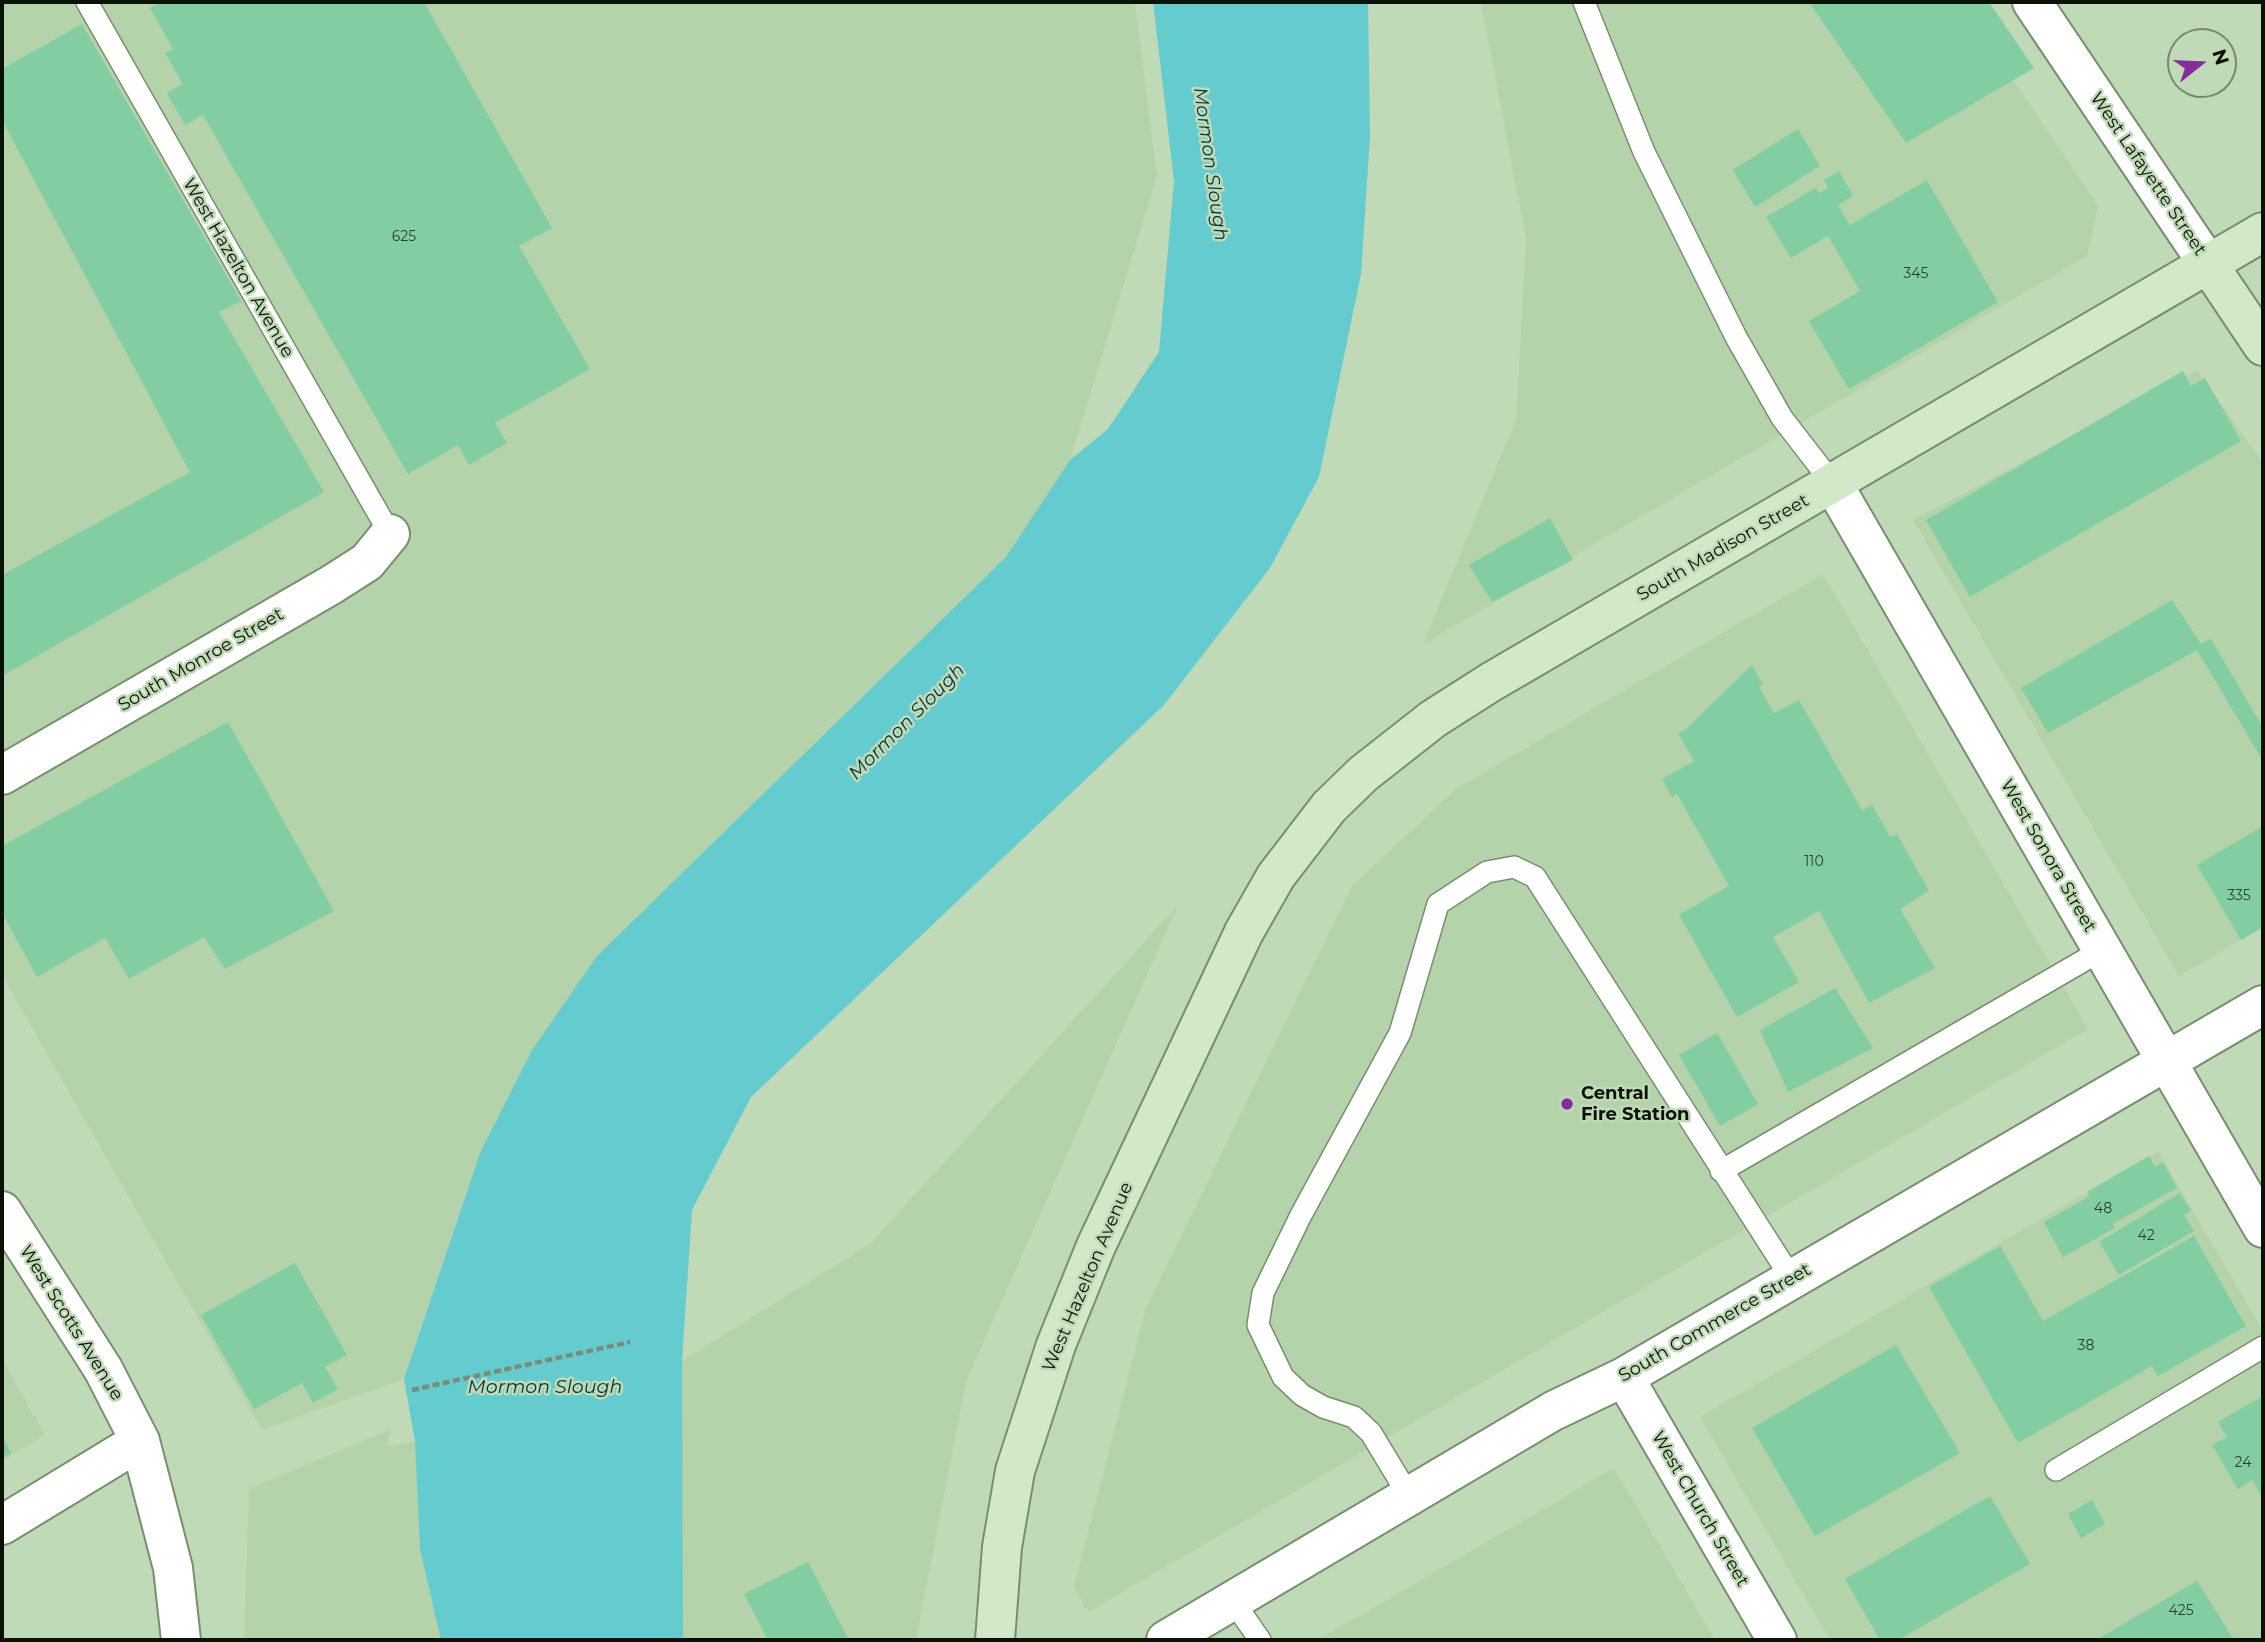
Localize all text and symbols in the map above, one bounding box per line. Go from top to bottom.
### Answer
north arrow [2167,28,2237,98]
text: N [2207,46,2234,68]
water label: Mormon Slough [1188,86,1232,242]
street label: West Lafayette Street [2085,88,2211,260]
street label: West Hazelton Avenue [178,174,298,362]
house number: 625 [392,229,416,245]
house number: 345 [1903,266,1929,282]
street label: South Madison Street [1633,490,1813,606]
street label: South Monroe Street [114,604,288,716]
water label: Mormon Slough [844,659,970,785]
street label: West Sonora Street [1995,776,2101,936]
house number: 110 [1804,854,1824,870]
house number: 335 [2227,888,2251,904]
place label: Central Fire Station [1581,1083,1690,1126]
marker: Central Fire Station [1559,1096,1575,1112]
street label: West Hazelton Avenue [1038,1179,1138,1375]
house number: 48 [2094,1201,2112,1217]
house number: 42 [2137,1228,2155,1244]
street label: West Scotts Avenue [14,1241,128,1405]
street label: South Commerce Street [1615,1259,1815,1387]
house number: 38 [2078,1338,2094,1354]
water label: Mormon Slough [468,1376,622,1398]
street label: West Church Street [1647,1427,1753,1591]
house number: 24 [2235,1455,2251,1471]
house number: 425 [2168,1603,2194,1619]

